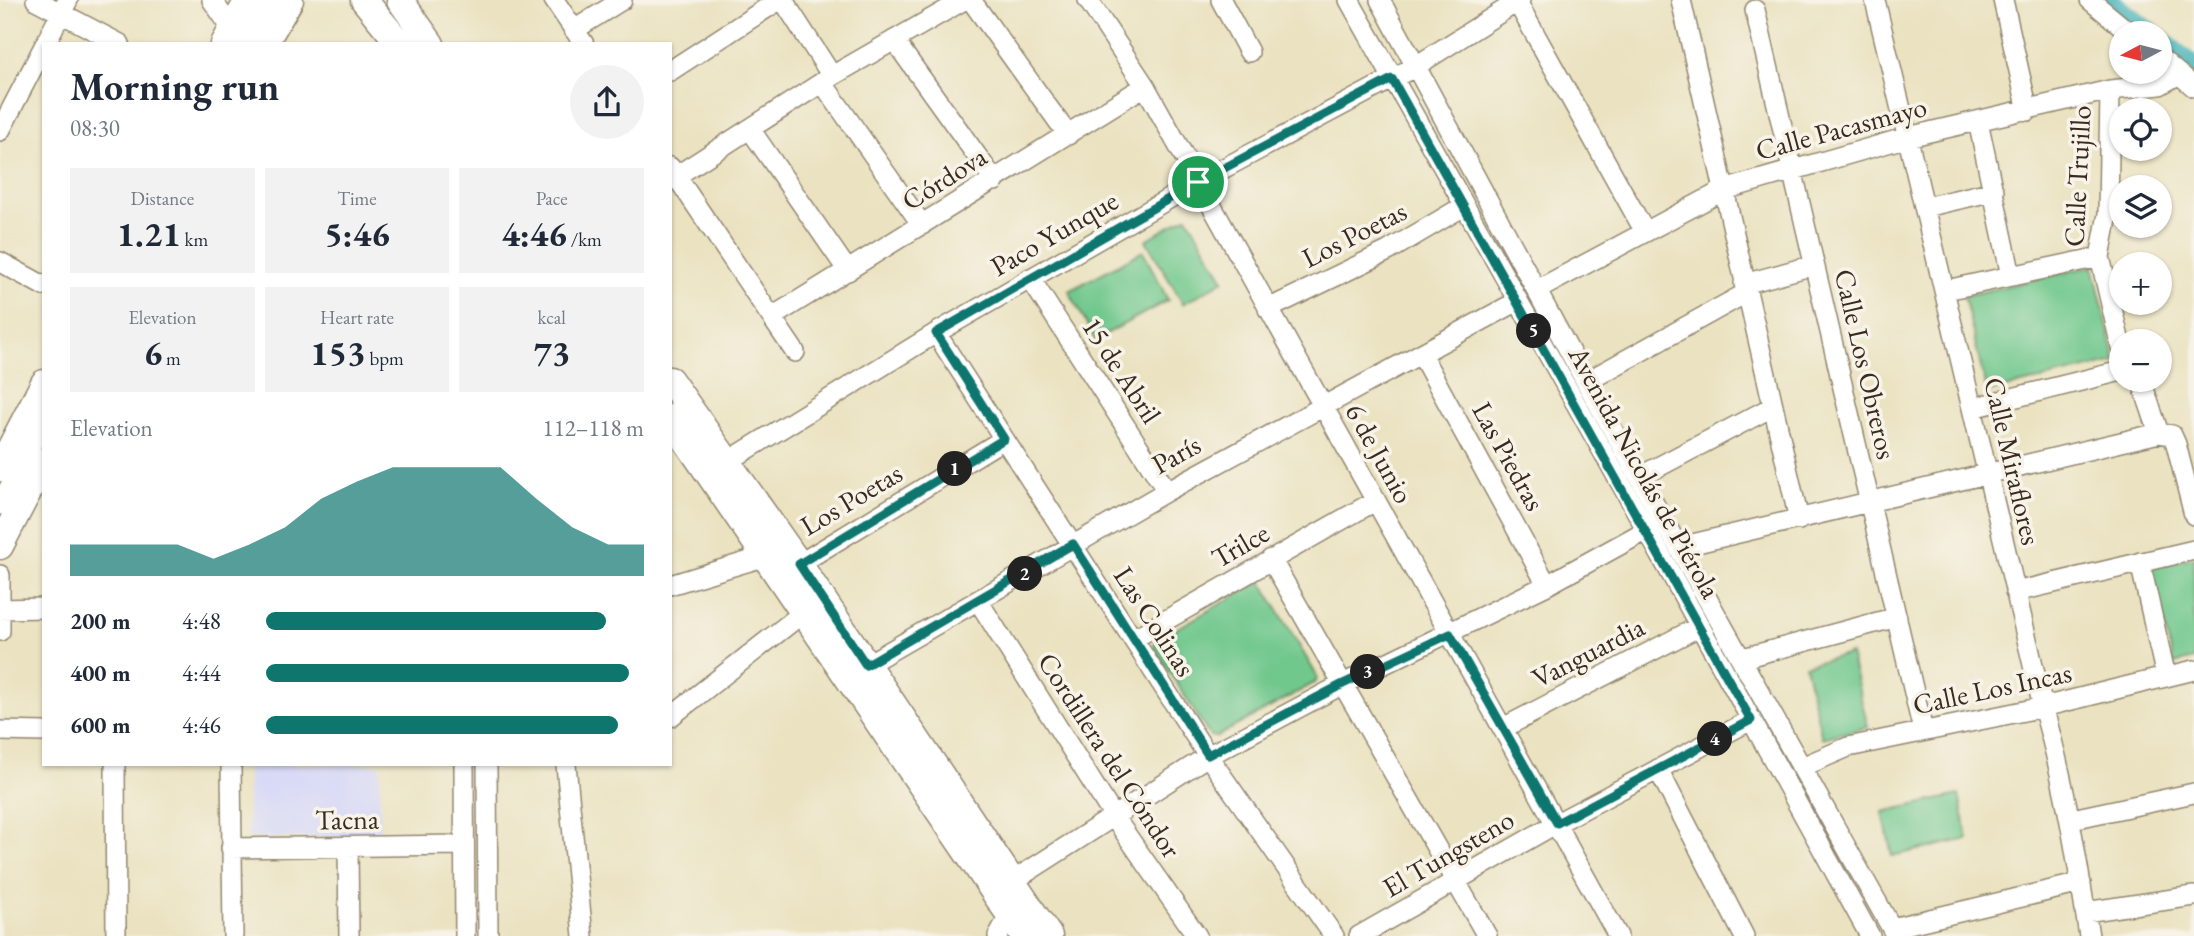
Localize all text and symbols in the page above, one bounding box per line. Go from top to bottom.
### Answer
north arrow [2109,21,2172,84]
map controls [2109,21,2172,392]
text: Morning run [70,62,279,111]
button: share [570,65,644,139]
street label: Calle Pacasmayo [1752,88,1930,168]
button: locate [2109,98,2172,161]
street label: Calle Trujillo [2055,104,2099,248]
text: 08:30 [70,113,120,143]
street label: Córdova [895,137,994,218]
pin [1168,152,1228,212]
icon: arrive [1179,163,1217,201]
button: layers [2109,175,2172,238]
street label: Paco Yunque [984,182,1124,284]
text: Distance [131,186,194,211]
text: Time [337,186,377,211]
text: Pace [536,186,568,211]
street label: Los Poetas [1296,192,1412,276]
text: 1.21 [116,211,181,256]
text: 5:46 [324,211,390,256]
text: 4:46 [501,211,567,256]
text: km [181,227,208,252]
text: /km [567,227,602,252]
button: + [2109,252,2172,315]
street label: Calle Los Obreros [1827,265,1905,463]
text: Elevation [128,305,197,330]
text: Heart rate [320,305,394,330]
text: kcal [537,305,566,330]
street label: 15 de Abril [1074,310,1170,430]
pin: 5 [1516,314,1552,348]
text: 5 [1528,318,1539,343]
button: − [2109,329,2172,392]
text: 6 [144,330,162,375]
text: 153 [310,330,366,375]
text: 73 [533,330,570,375]
street label: Avenida Nicolás de Piérola [1560,339,1730,605]
text: m [162,346,181,371]
text: bpm [366,346,404,371]
street label: Calle Miraflores [1976,374,2050,548]
street label: Las Piedras [1464,395,1554,517]
street label: 6 de Junio [1338,396,1422,510]
text: Elevation [70,413,153,443]
text: 112–118 m [543,413,644,443]
street label: París [1145,426,1207,482]
pin: 1 [937,452,972,486]
street label: Los Poetas [793,455,909,543]
text: 1 [949,456,960,481]
street label: Trilce [1205,514,1275,576]
pin: 2 [1007,556,1042,592]
street label: Las Colinas [1106,559,1204,683]
text: 2 [1019,561,1030,586]
text: 200 m [70,606,131,636]
text: 4:48 [182,606,221,636]
street label: Vanguardia [1526,608,1651,696]
street label: Cordillera del Cóndor [1030,645,1190,865]
pin: 3 [1350,654,1386,690]
street label: Calle Los Incas [1909,654,2075,722]
text: 400 m [70,658,131,688]
text: 4:44 [182,658,221,688]
text: 3 [1362,659,1373,684]
text: 600 m [70,710,131,740]
text: 4:46 [182,710,221,740]
pin: 4 [1698,722,1732,756]
text: 4 [1709,726,1720,751]
street label: Tacna [315,800,380,838]
street label: El Tungsteno [1376,801,1520,905]

